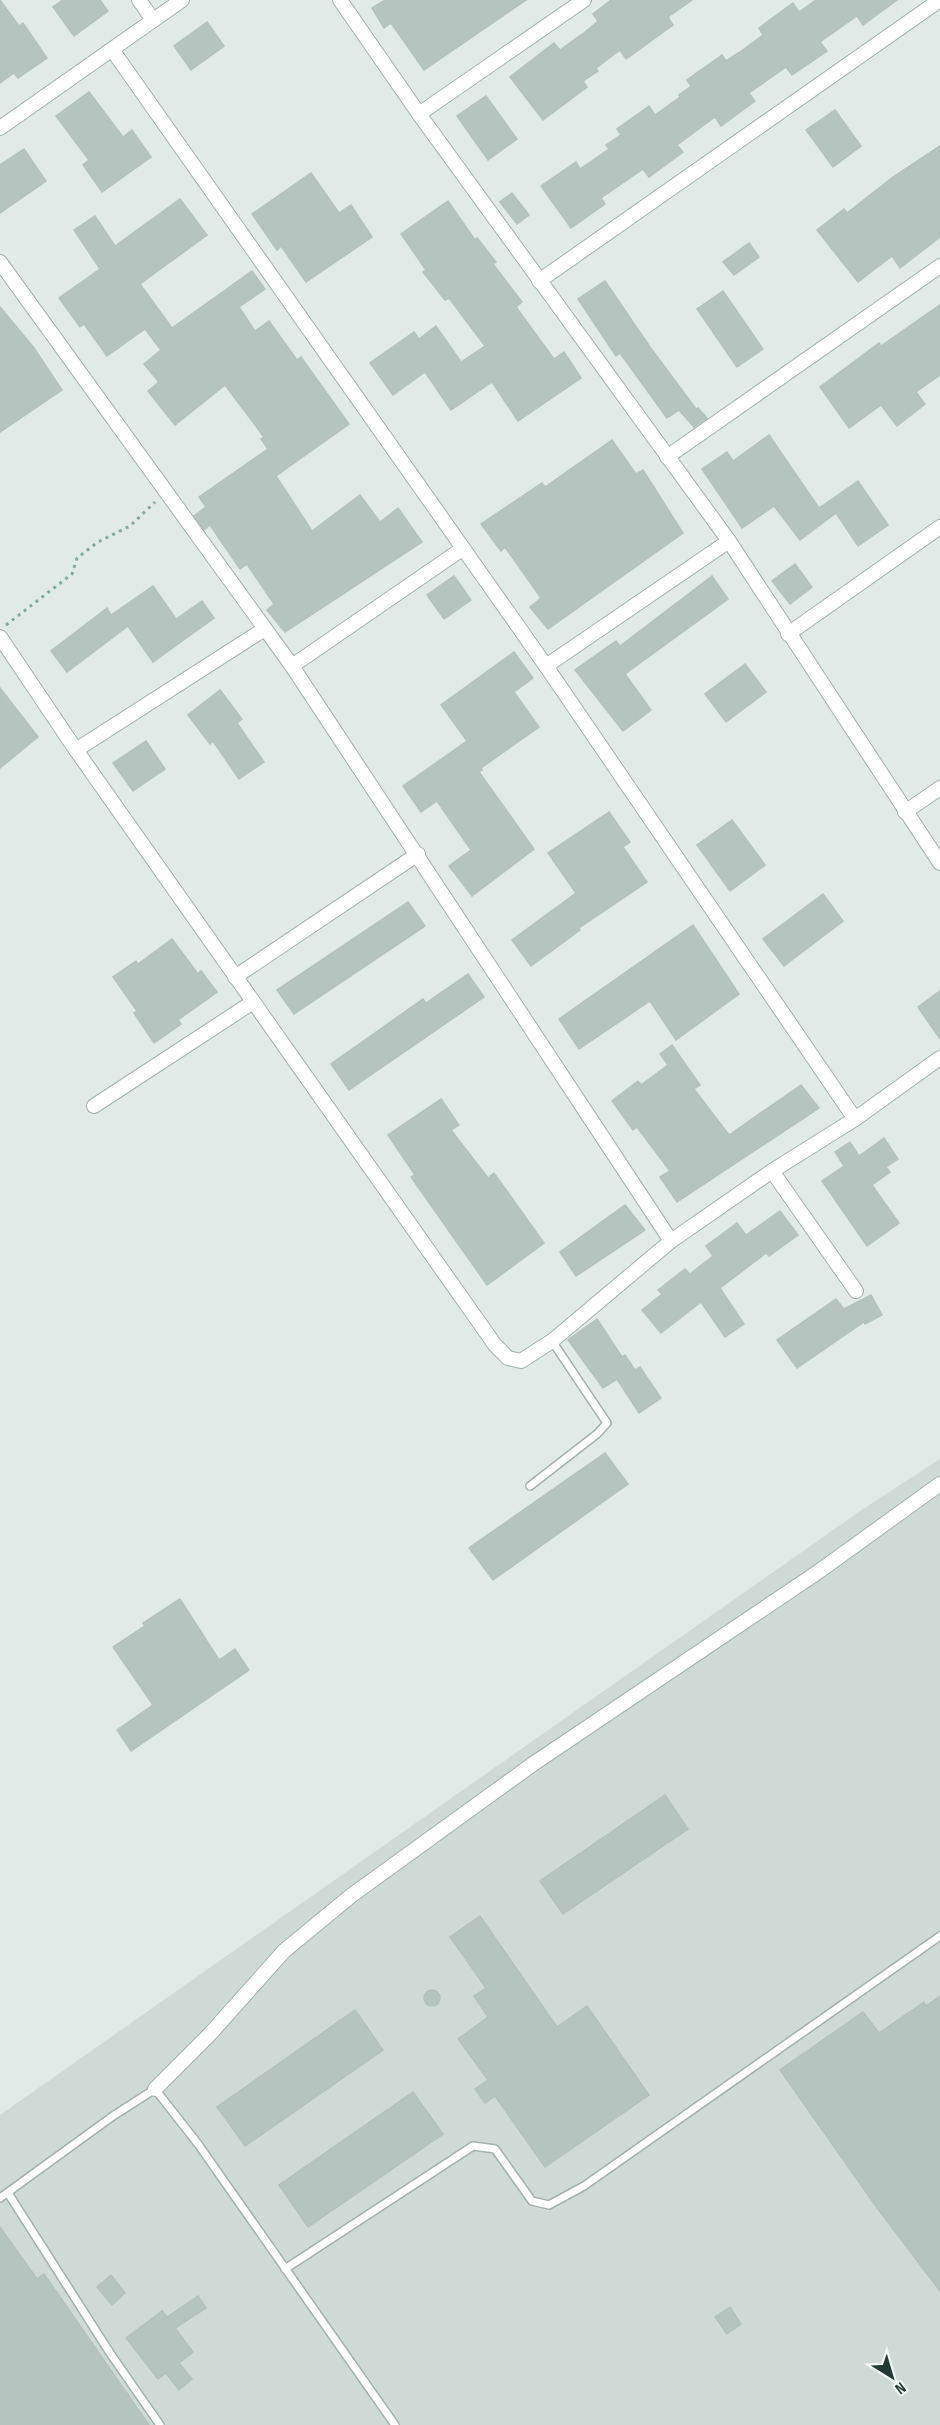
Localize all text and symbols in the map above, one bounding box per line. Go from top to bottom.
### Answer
north arrow [862,2347,922,2407]
text: N [891,2378,909,2398]

